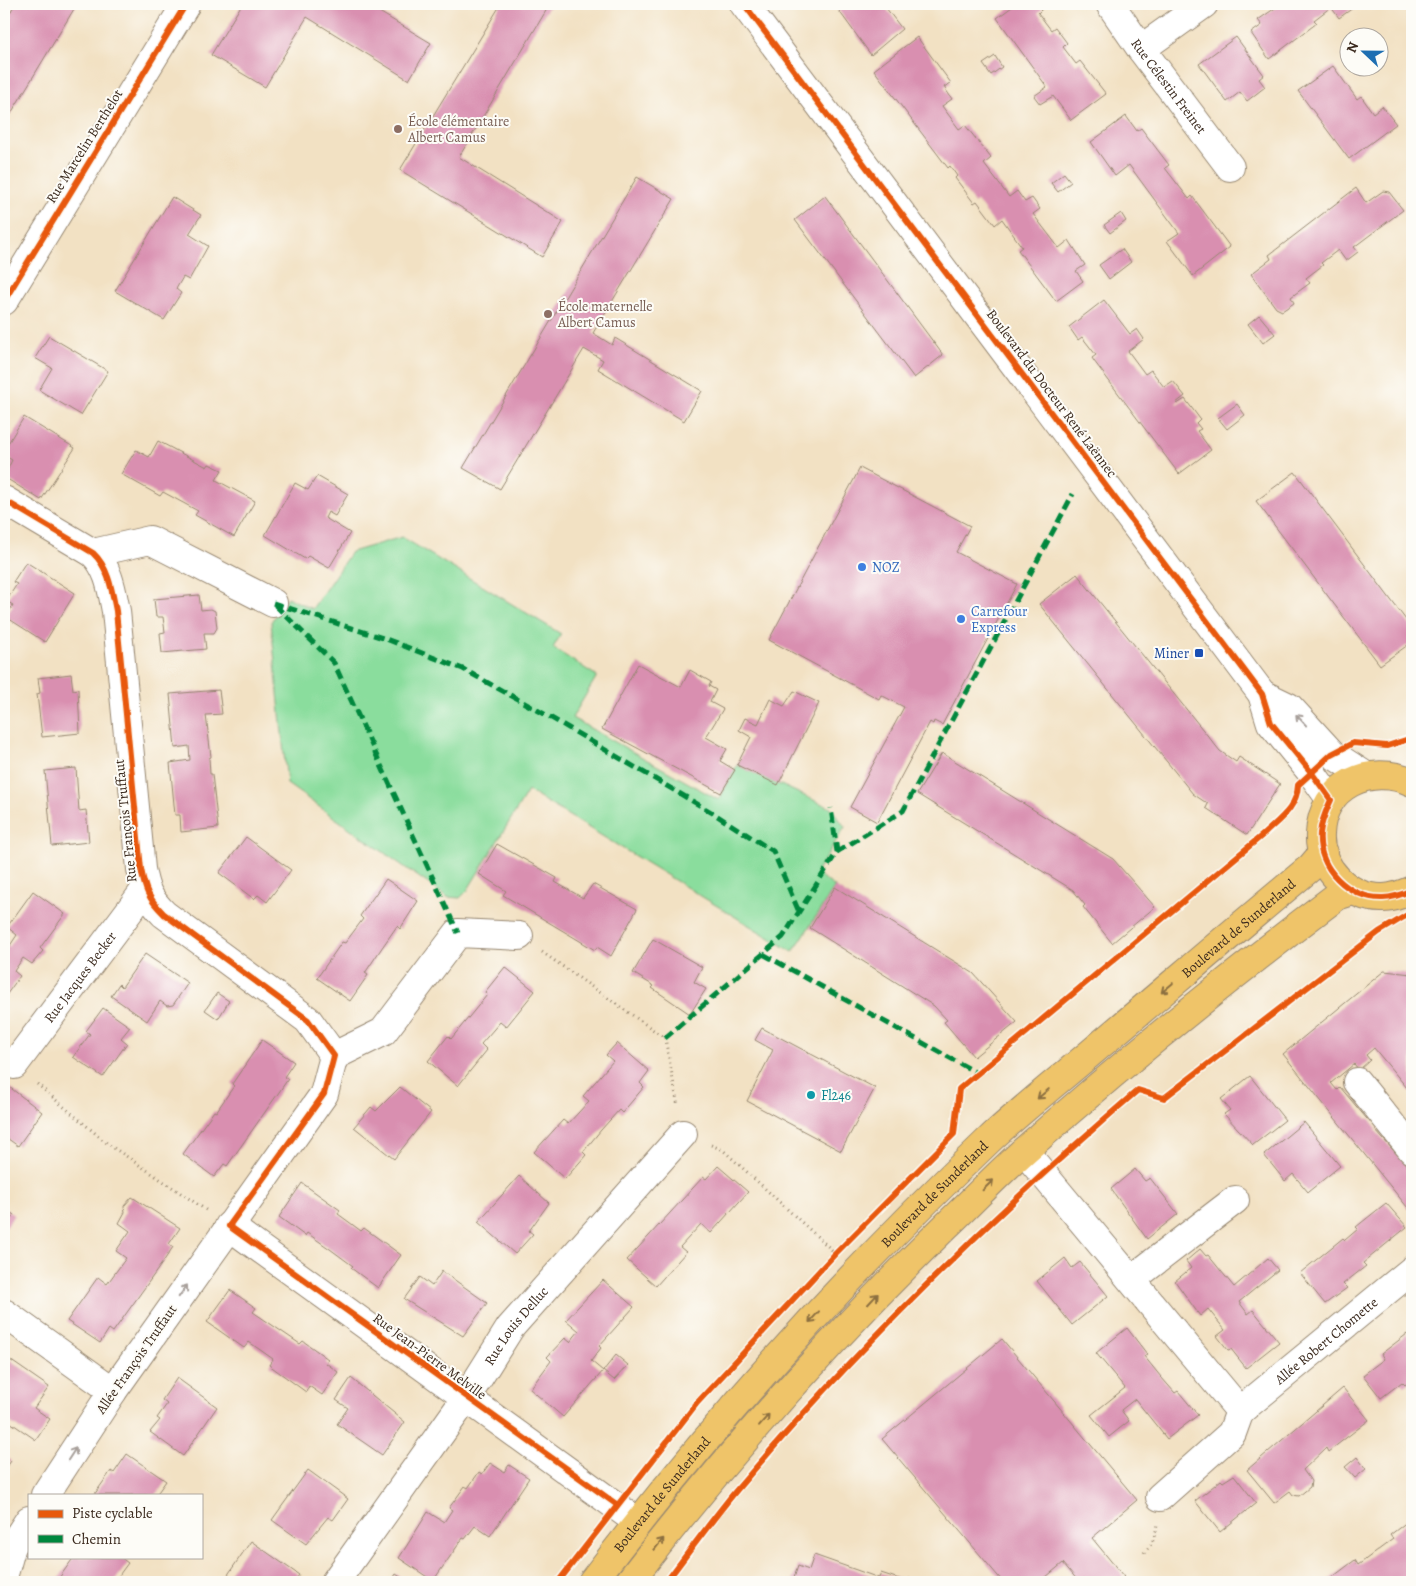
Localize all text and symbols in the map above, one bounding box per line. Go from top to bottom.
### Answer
north arrow [1338,28,1388,78]
street label: Rue Célestin Freinet [1126,35,1211,138]
text: N [1342,39,1363,56]
street label: Rue Marcelin Berthelot [42,85,127,207]
place label: École élémentaire Albert Camus [407,112,509,147]
marker: École élémentaire Albert Camus [392,123,404,135]
place label: École maternelle Albert Camus [557,297,653,332]
street label: Boulevard du Docteur René Laënnec [982,305,1121,481]
marker: École maternelle Albert Camus [542,308,554,320]
place label: NOZ [872,558,900,577]
marker: NOZ [856,561,868,573]
place label: Carrefour Express [971,602,1028,637]
marker: Carrefour Express [955,613,967,625]
place label: Miner [1154,644,1190,663]
marker: Miner [1193,647,1205,659]
one-way arrow [1295,713,1307,726]
street label: Rue François Truffaut [110,758,141,883]
street label: Boulevard de Sunderland [1177,874,1300,982]
street label: Rue Jacques Becker [40,927,121,1027]
one-way arrow [1161,983,1174,994]
place label: Fl246 [821,1086,851,1105]
one-way arrow [1037,1088,1050,1099]
marker: Fl246 [805,1089,817,1101]
street label: Boulevard de Sunderland [877,1136,993,1252]
one-way arrow [982,1179,995,1191]
street label: Rue Louis Delluc [480,1282,553,1369]
one-way arrow [178,1284,188,1298]
one-way arrow [867,1293,879,1306]
street label: Allée Robert Chomette [1270,1293,1382,1389]
street label: Allée François Truffaut [91,1301,181,1418]
street label: Rue Jean-Pierre Melville [369,1309,490,1404]
one-way arrow [809,1310,820,1323]
one-way arrow [758,1413,769,1426]
street label: Boulevard de Sunderland [609,1432,715,1557]
one-way arrow [67,1447,77,1461]
legend [28,1494,202,1558]
text: Piste cyclable [72,1503,153,1523]
text: Chemin [72,1529,121,1549]
one-way arrow [654,1538,665,1551]

